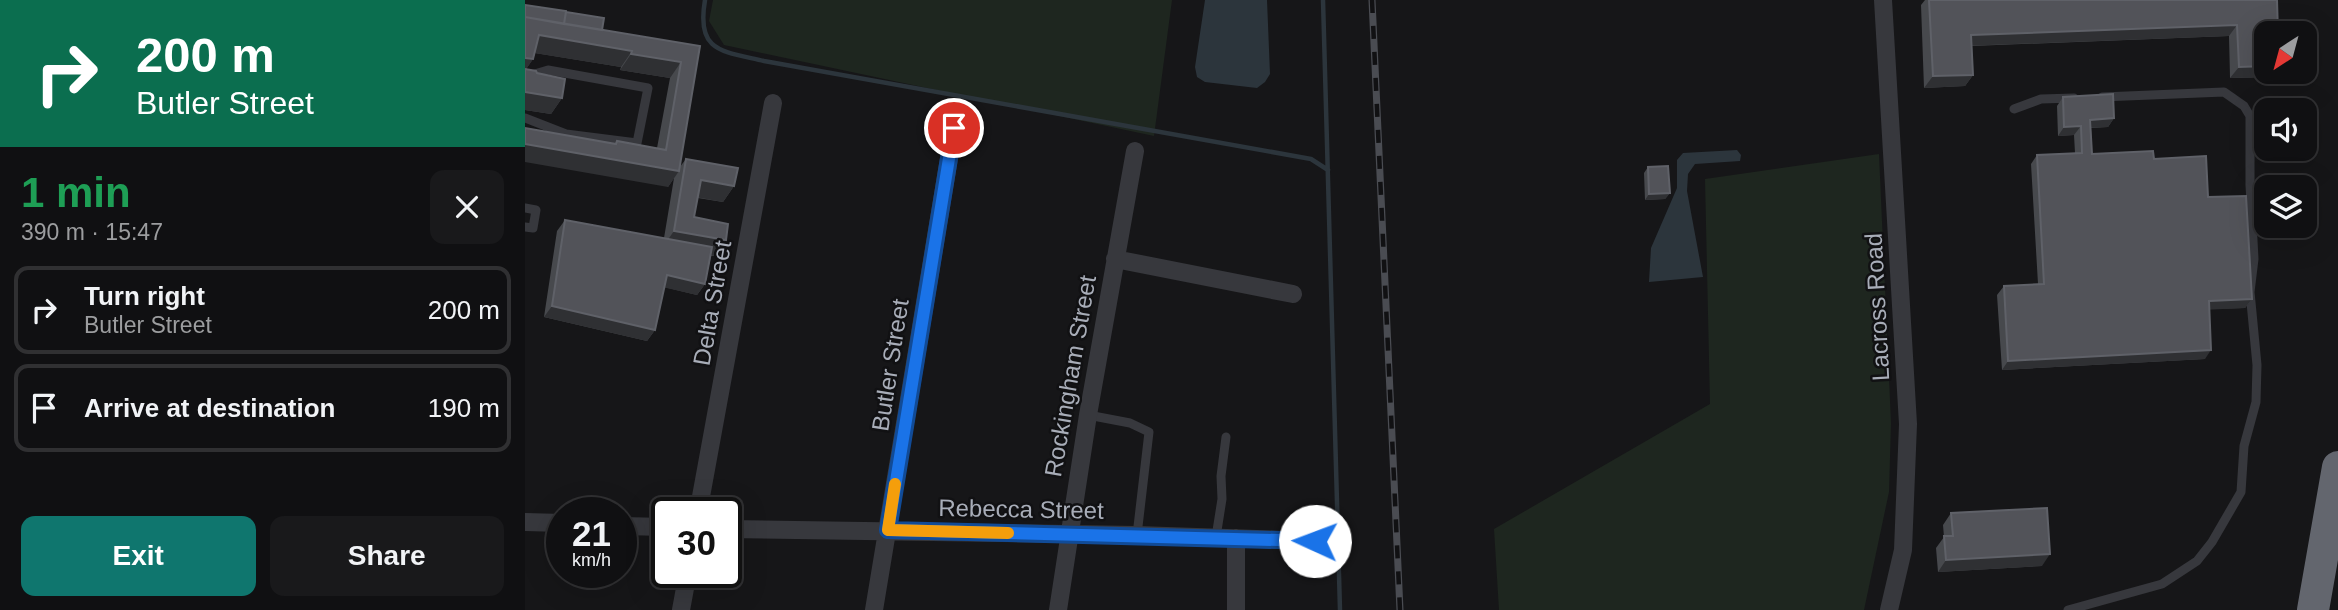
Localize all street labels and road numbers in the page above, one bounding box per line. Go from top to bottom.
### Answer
street label: Lacross Road [1860,232,1894,382]
street label: Delta Street [688,238,736,368]
street label: Rockingham Street [1039,273,1101,479]
street label: Butler Street [866,297,914,433]
street label: Rebecca Street [938,494,1104,524]

